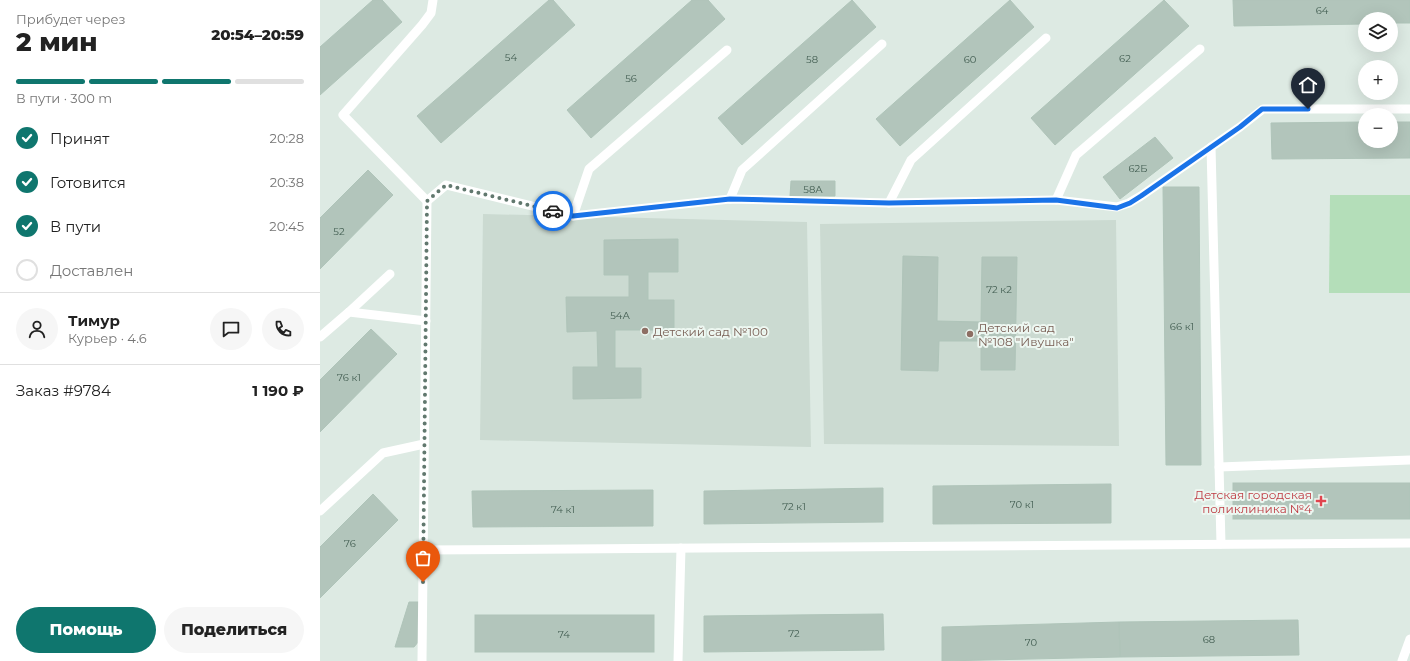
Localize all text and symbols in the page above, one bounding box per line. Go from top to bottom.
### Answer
house number: 64 [1316,4,1329,17]
text: Прибудет через [16,11,125,27]
map controls [1358,12,1398,148]
button: layers [1358,12,1398,52]
text: 20:54–20:59 [211,25,304,44]
text: 2 мин [16,26,98,58]
house number: 54 [505,51,518,64]
house number: 62 [1119,52,1131,65]
house number: 58 [806,53,818,66]
house number: 60 [964,53,977,66]
button: + [1358,60,1398,100]
pin [1291,68,1325,109]
house number: 56 [625,72,637,85]
icon: home [1297,74,1319,96]
text: В пути · 300 m [16,90,112,106]
button: − [1358,108,1398,148]
icon: check [16,127,38,149]
text: Принят [50,129,109,148]
text: 20:28 [270,130,304,146]
house number: 62Б [1128,162,1148,175]
icon: check [16,171,38,193]
text: Готовится [50,173,126,192]
text: 20:38 [270,174,304,190]
house number: 58А [803,183,823,196]
courier [533,191,573,231]
icon: car [542,200,564,222]
icon: check [16,215,38,237]
text: В пути [50,217,101,236]
text: 20:45 [269,218,304,234]
house number: 52 [333,225,345,238]
text: Доставлен [50,261,133,280]
house number: 72 к2 [986,283,1012,296]
button: person [16,308,58,350]
button: chat [210,308,252,350]
button: phone [262,308,304,350]
house number: 54А [610,309,630,322]
text: Тимур [68,311,120,330]
place label: Детский сад №108 "Ивушка" [978,320,1074,349]
house number: 66 к1 [1170,320,1194,333]
place label: Детский сад №100 [653,324,768,339]
marker: Детский сад №100 [640,326,650,336]
marker: Детский сад №108 "Ивушка" [965,329,975,339]
text: Курьер · 4.6 [68,330,147,346]
house number: 76 к1 [337,371,361,384]
text: Заказ #9784 [16,381,111,400]
text: 1 190 ₽ [252,381,304,400]
place label: Детская городская поликлиника №4 [1195,487,1312,516]
marker: Детская городская поликлиника №4 [1315,495,1327,507]
house number: 70 к1 [1010,498,1034,511]
house number: 72 к1 [782,500,806,513]
house number: 74 к1 [551,503,575,516]
house number: 76 [344,537,356,550]
pin [406,541,440,582]
icon: bag [412,547,434,569]
button: Помощь [16,607,156,653]
button: Поделиться [164,607,304,653]
house number: 72 [788,627,800,640]
house number: 74 [558,628,570,641]
house number: 68 [1203,633,1215,646]
house number: 70 [1025,636,1038,649]

